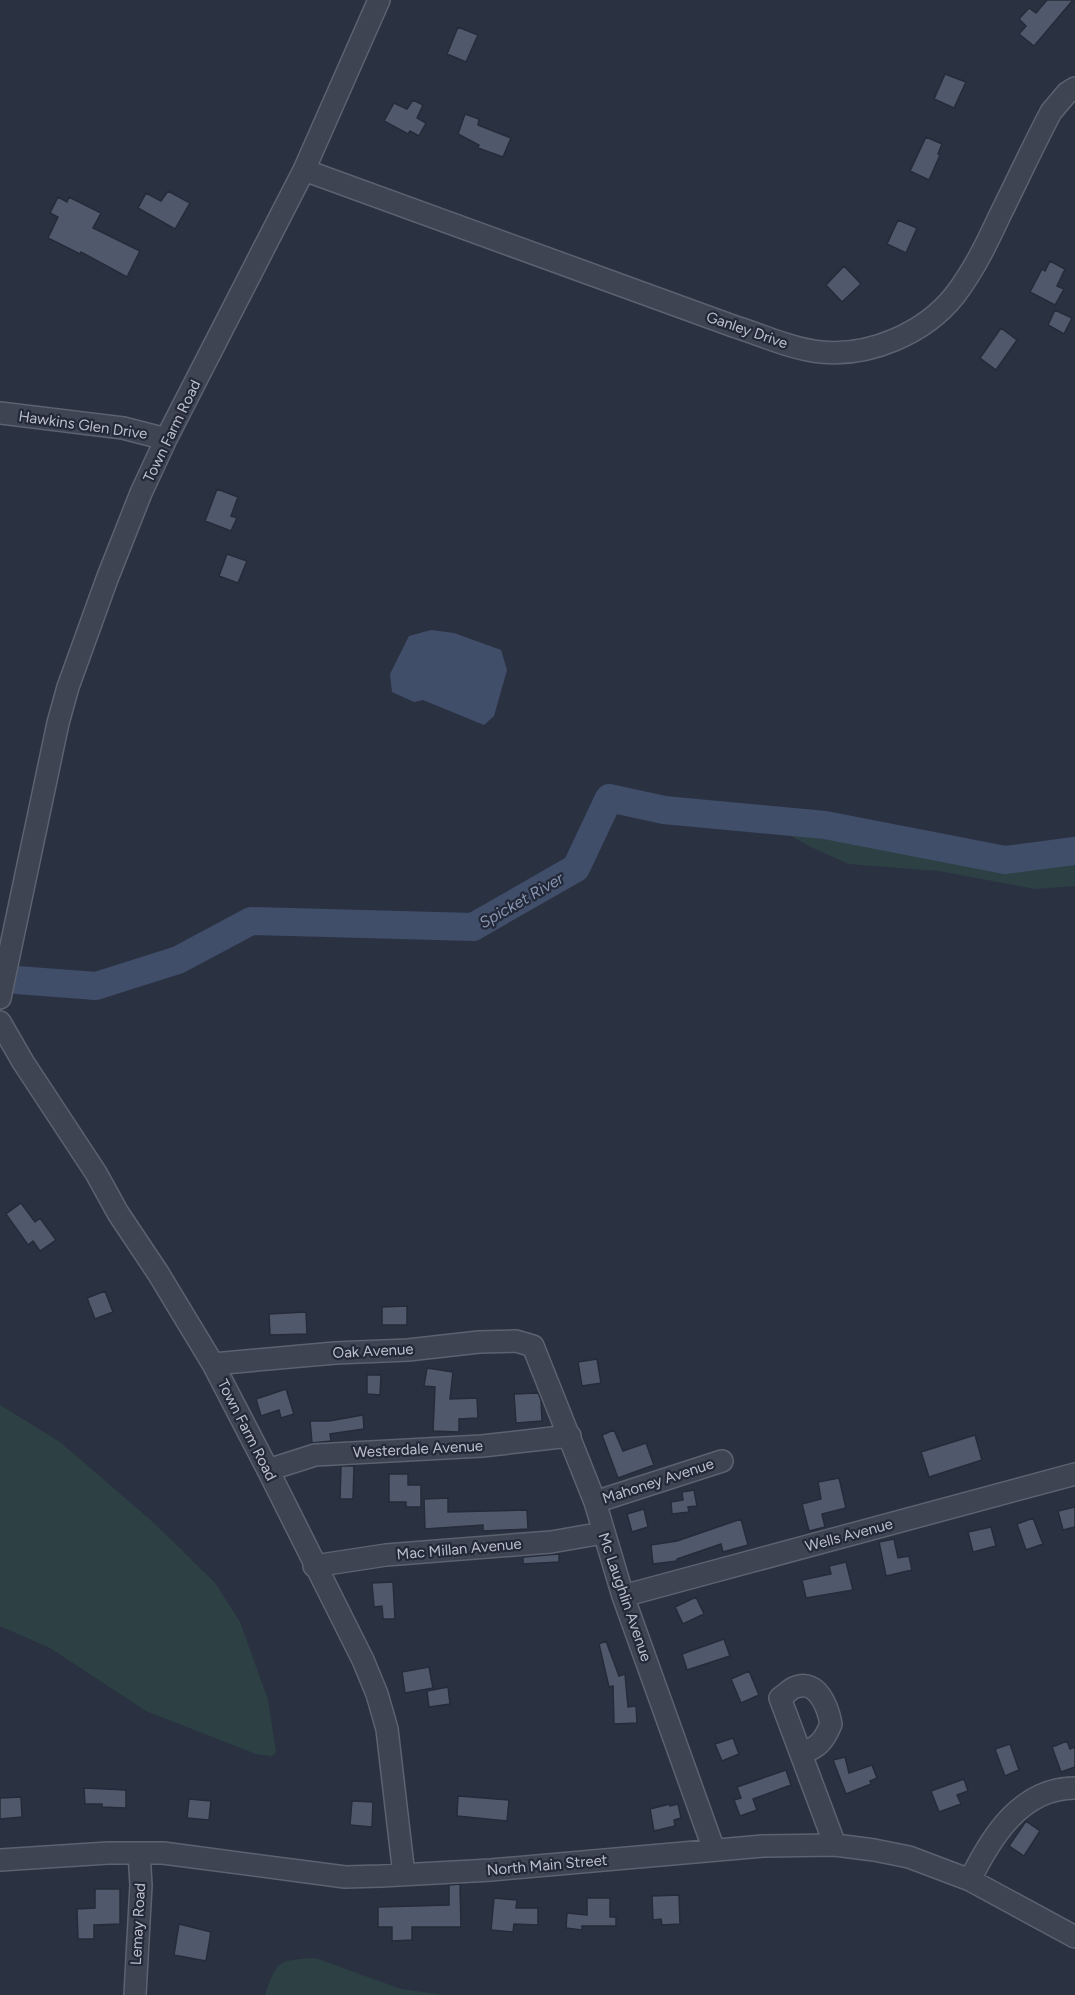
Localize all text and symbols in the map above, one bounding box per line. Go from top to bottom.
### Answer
street label: Ganley Drive [704,308,790,352]
street label: Town Farm Road [139,377,205,485]
street label: Hawkins Glen Drive [17,407,149,443]
water label: Spicket River [476,868,567,932]
street label: Oak Avenue [332,1340,414,1362]
street label: Town Farm Road [214,1376,280,1484]
street label: Westerdale Avenue [353,1437,483,1461]
street label: Mahoney Avenue [600,1455,716,1507]
street label: Wells Avenue [803,1515,895,1555]
street label: Mc Laughlin Avenue [594,1530,656,1664]
street label: Mac Millan Avenue [396,1535,522,1563]
street label: North Main Street [486,1851,608,1879]
street label: Lemay Road [127,1882,149,1966]

